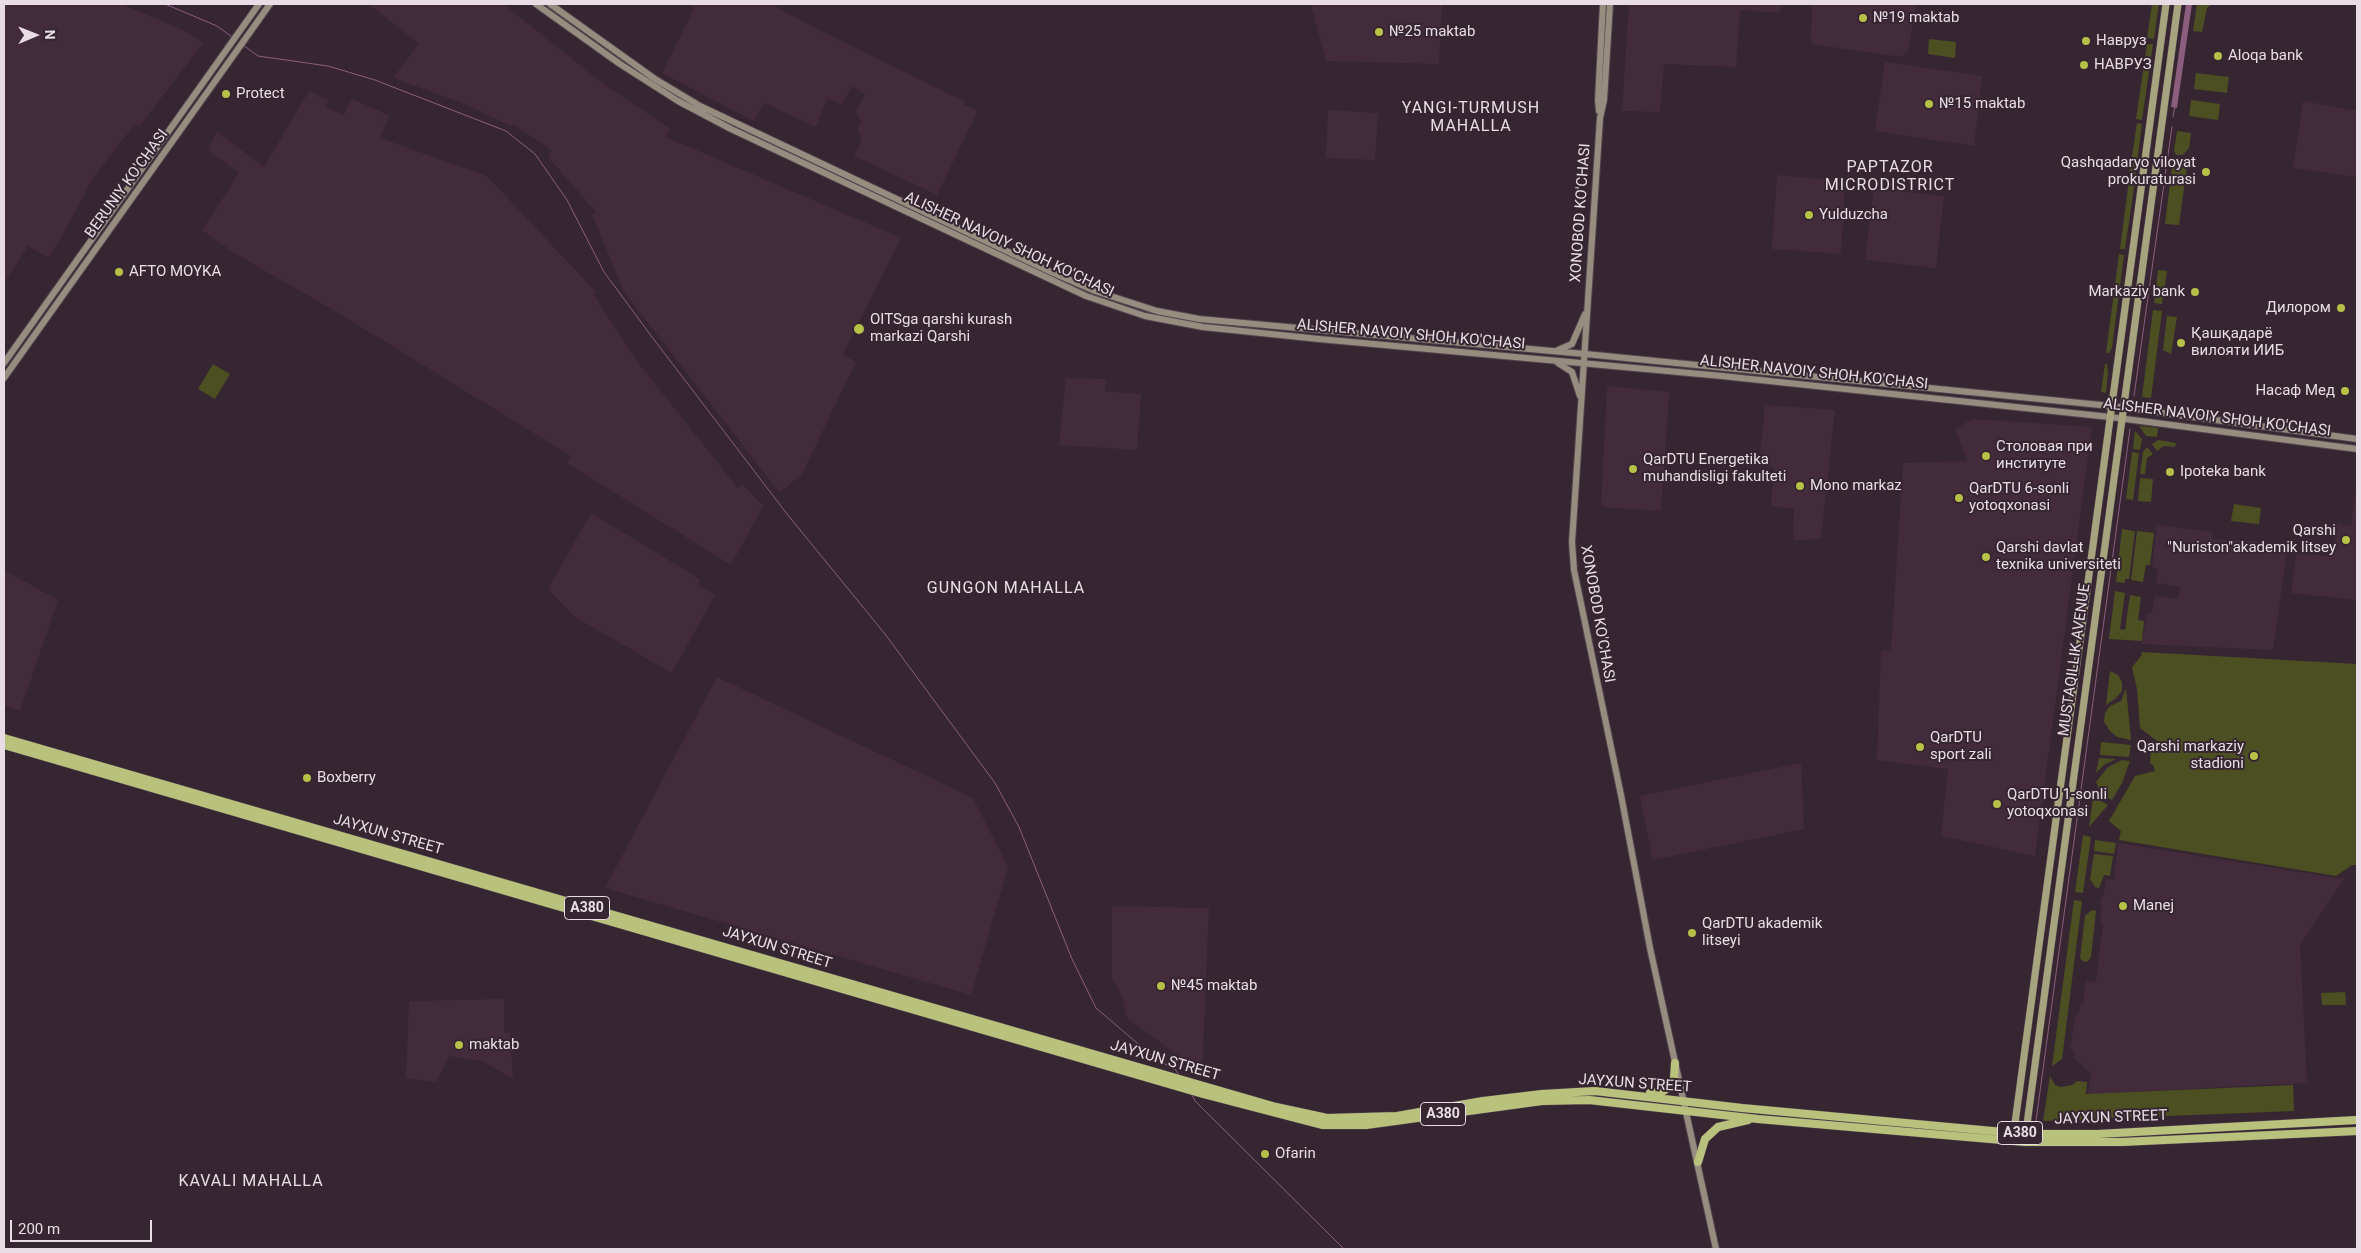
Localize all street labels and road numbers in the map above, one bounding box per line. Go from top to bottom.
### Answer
street label: BERUNIY KO'CHASI [82,126,172,242]
street label: XONOBOD KO'CHASI [1567,143,1595,283]
street label: ALISHER NAVOIY SHOH KO'CHASI [901,188,1117,302]
street label: ALISHER NAVOIY SHOH KO'CHASI [1296,316,1526,354]
street label: ALISHER NAVOIY SHOH KO'CHASI [1699,352,1929,394]
street label: ALISHER NAVOIY SHOH KO'CHASI [2102,395,2332,441]
street label: XONOBOD KO'CHASI [1576,544,1618,684]
street label: MUSTAQILLIK AVENUE [2055,583,2095,737]
street label: JAYXUN STREET [331,811,445,859]
road number: A380 [564,896,610,920]
street label: JAYXUN STREET [720,923,834,973]
street label: JAYXUN STREET [1108,1037,1222,1085]
street label: JAYXUN STREET [1578,1071,1692,1097]
road number: A380 [1420,1102,1466,1126]
street label: JAYXUN STREET [2054,1107,2168,1129]
road number: A380 [1998,1122,2042,1144]

